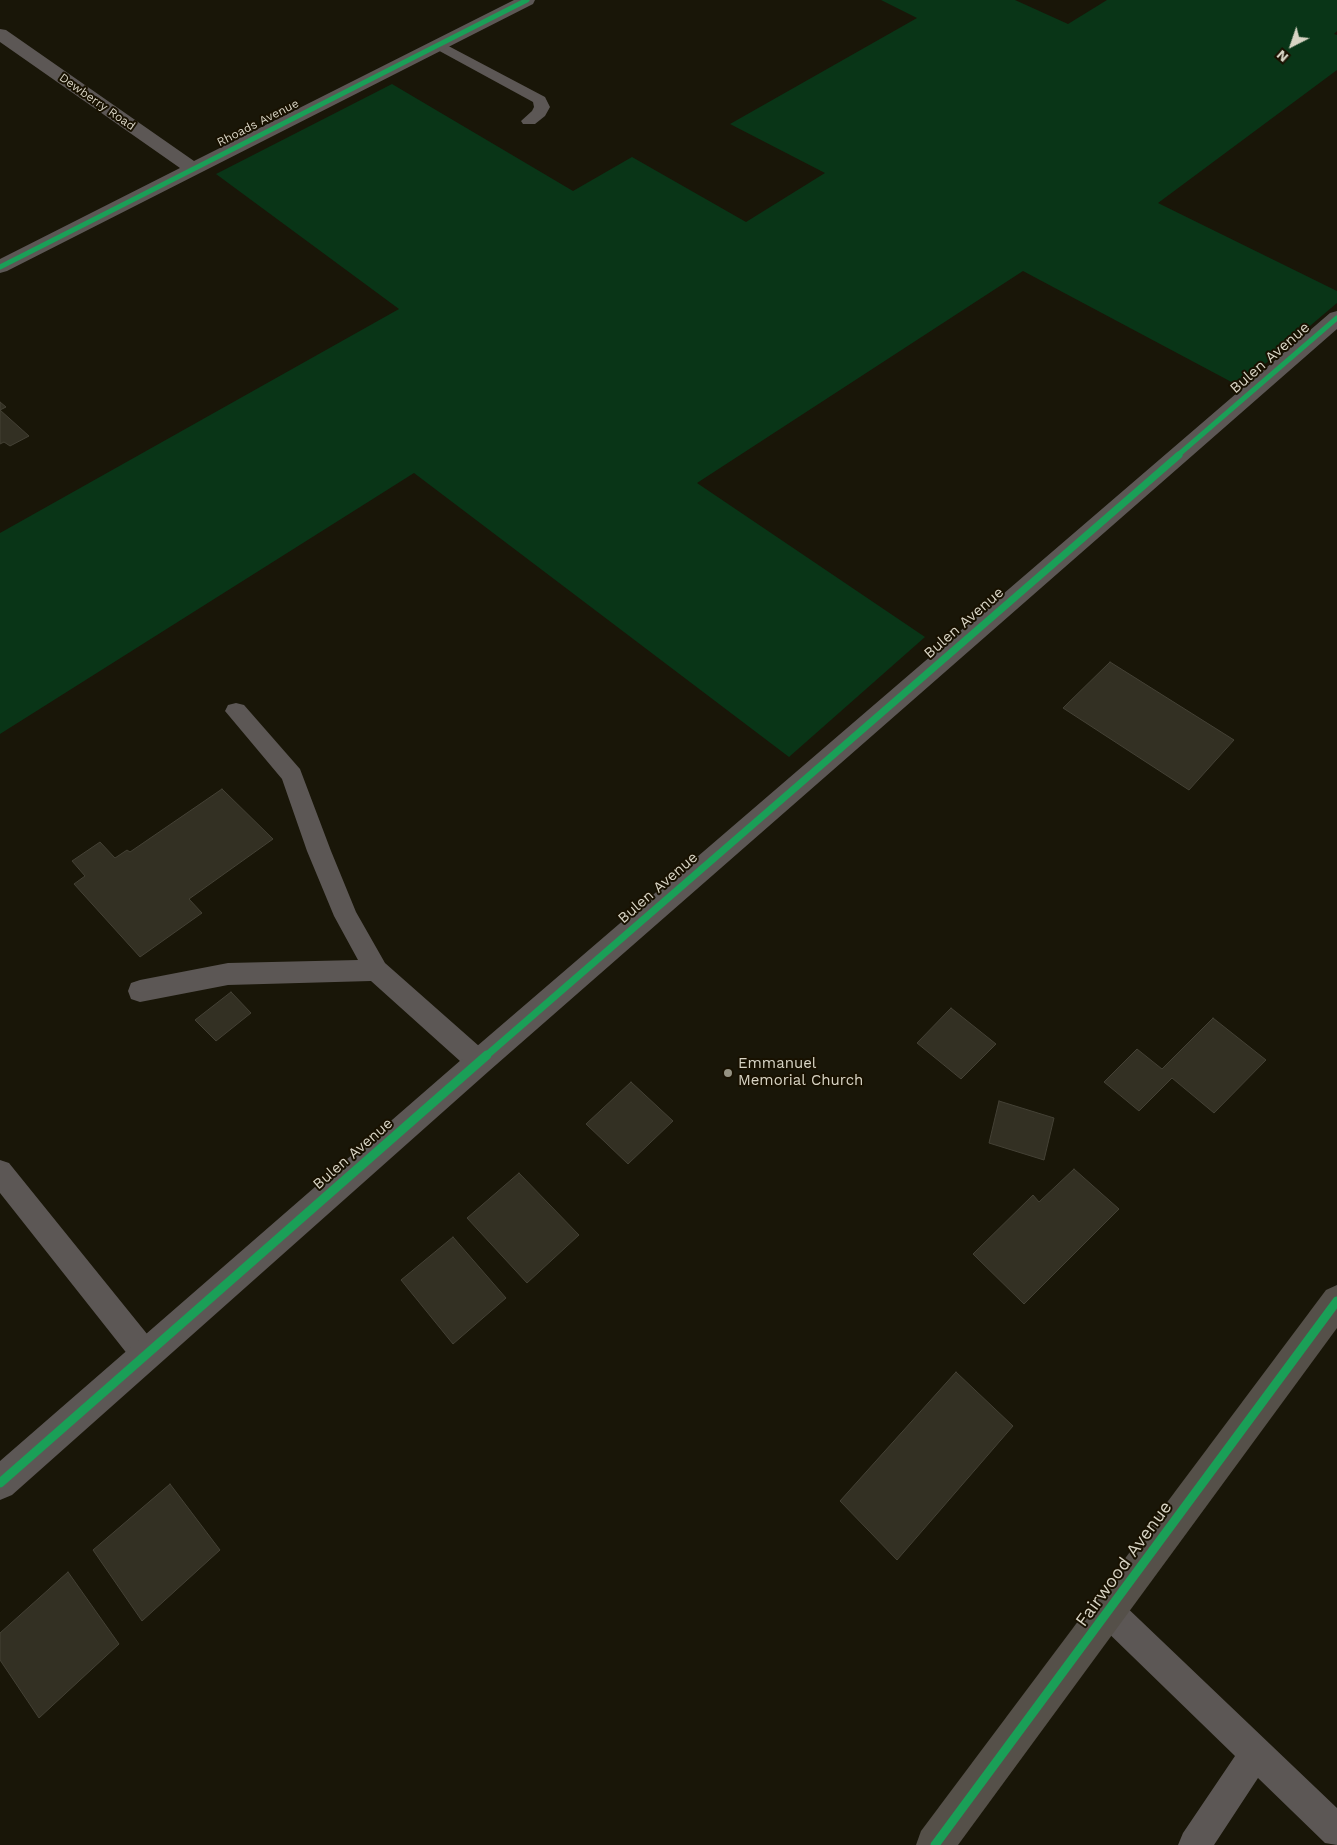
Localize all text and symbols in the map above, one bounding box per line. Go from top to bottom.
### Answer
north arrow [1267,20,1317,70]
text: N [1273,47,1291,66]
street label: Dewberry Road [56,70,138,134]
street label: Rhoads Avenue [215,96,301,150]
street label: Bulen Avenue [1226,318,1314,398]
street label: Bulen Avenue [920,583,1008,663]
street label: Bulen Avenue [614,848,702,928]
place label: Emmanuel Memorial Church [738,1055,863,1090]
marker: Emmanuel Memorial Church [722,1067,734,1079]
street label: Bulen Avenue [309,1114,397,1194]
street label: Fairwood Avenue [1071,1497,1177,1631]

